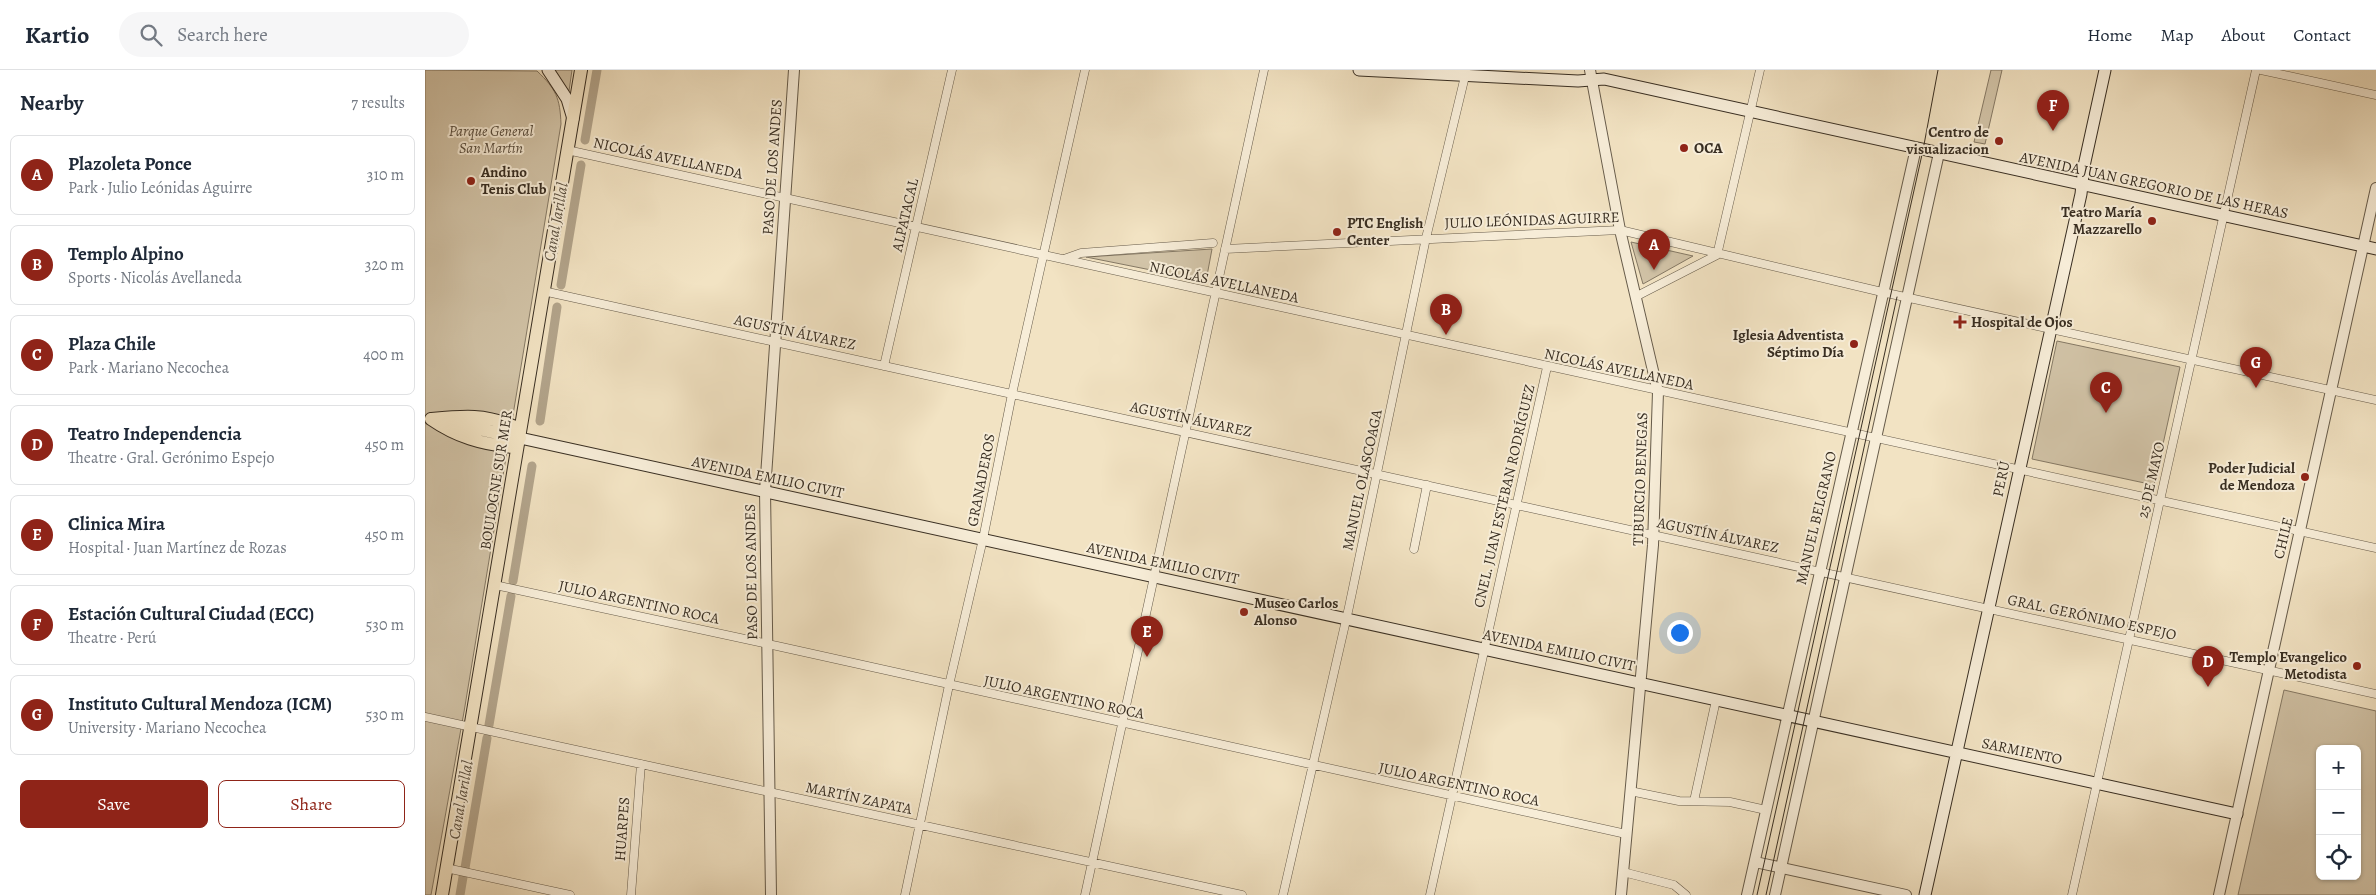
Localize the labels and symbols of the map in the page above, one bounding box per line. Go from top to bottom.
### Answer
pin: F [2037,90,2069,131]
street label: PASO DE LOS ANDES [757,98,787,236]
park label: Parque General San Martín [449,121,533,158]
place label: Centro de visualizacion [1906,122,1990,159]
street label: NICOLÁS AVELLANEDA [591,132,745,184]
marker: Centro de visualizacion [1993,135,2005,147]
place label: OCA [1694,138,1723,158]
marker: OCA [1678,142,1690,154]
street label: AVENIDA JUAN GREGORIO DE LAS HERAS [2017,147,2290,223]
place label: Andino Tenis Club [480,162,547,199]
marker: Andino Tenis Club [465,175,477,187]
street label: ALPATACAL [887,176,923,255]
water label: Canal Jarillal [538,181,574,263]
place label: Teatro María Mazzarello [2061,202,2143,239]
street label: JULIO LEÓNIDAS AGUIRRE [1444,207,1620,233]
place label: PTC English Center [1347,213,1423,250]
marker: Teatro María Mazzarello [2146,215,2158,227]
marker: PTC English Center [1331,226,1343,238]
pin: A [1638,229,1670,270]
street label: NICOLÁS AVELLANEDA [1147,256,1301,308]
pin: B [1430,294,1462,335]
street label: AGUSTÍN ÁLVAREZ [731,309,858,355]
place label: Hospital de Ojos [1971,312,2073,332]
marker: Hospital de Ojos [1953,315,1967,329]
place label: Iglesia Adventista Séptimo Día [1733,325,1845,362]
marker: Iglesia Adventista Séptimo Día [1848,338,1860,350]
street label: NICOLÁS AVELLANEDA [1542,343,1696,395]
pin: G [2240,347,2272,388]
pin: C [2090,372,2122,413]
street label: CNEL. JUAN ESTEBAN RODRÍGUEZ [1469,382,1539,610]
street label: AGUSTÍN ÁLVAREZ [1127,396,1254,442]
street label: MANUEL OLASCOAGA [1337,407,1387,552]
street label: BOULOGNE SUR MER [475,408,517,551]
street label: TIBURCIO BENEGAS [1628,412,1652,546]
street label: GRANADEROS [962,432,1000,528]
street label: 25 DE MAYO [2132,440,2170,520]
street label: MANUEL BELGRANO [1791,449,1841,587]
street label: AVENIDA EMILIO CIVIT [689,451,847,503]
place label: Poder Judicial de Mendoza [2208,458,2296,495]
street label: PERÚ [1987,459,2015,499]
marker: Poder Judicial de Mendoza [2299,471,2311,483]
street label: PASO DE LOS ANDES [740,504,762,640]
street label: AGUSTÍN ÁLVAREZ [1654,512,1781,558]
street label: CHILE [2268,515,2298,561]
street label: AVENIDA EMILIO CIVIT [1084,537,1242,589]
street label: JULIO ARGENTINO ROCA [557,575,721,629]
street label: GRAL. GERÓNIMO ESPEJO [2006,589,2178,645]
place label: Museo Carlos Alonso [1253,593,1338,630]
marker: Museo Carlos Alonso [1238,606,1250,618]
pin: E [1131,616,1163,657]
your location [1667,620,1693,646]
street label: AVENIDA EMILIO CIVIT [1480,624,1638,676]
pin: D [2192,646,2224,687]
place label: Templo Evangelico Metodista [2230,647,2348,684]
marker: Templo Evangelico Metodista [2351,660,2363,672]
street label: JULIO ARGENTINO ROCA [982,670,1146,724]
street label: SARMIENTO [1980,733,2064,769]
street label: JULIO ARGENTINO ROCA [1377,757,1541,811]
water label: Canal Jarillal [443,759,479,841]
street label: MARTÍN ZAPATA [804,777,914,819]
street label: HUARPES [610,796,634,862]

